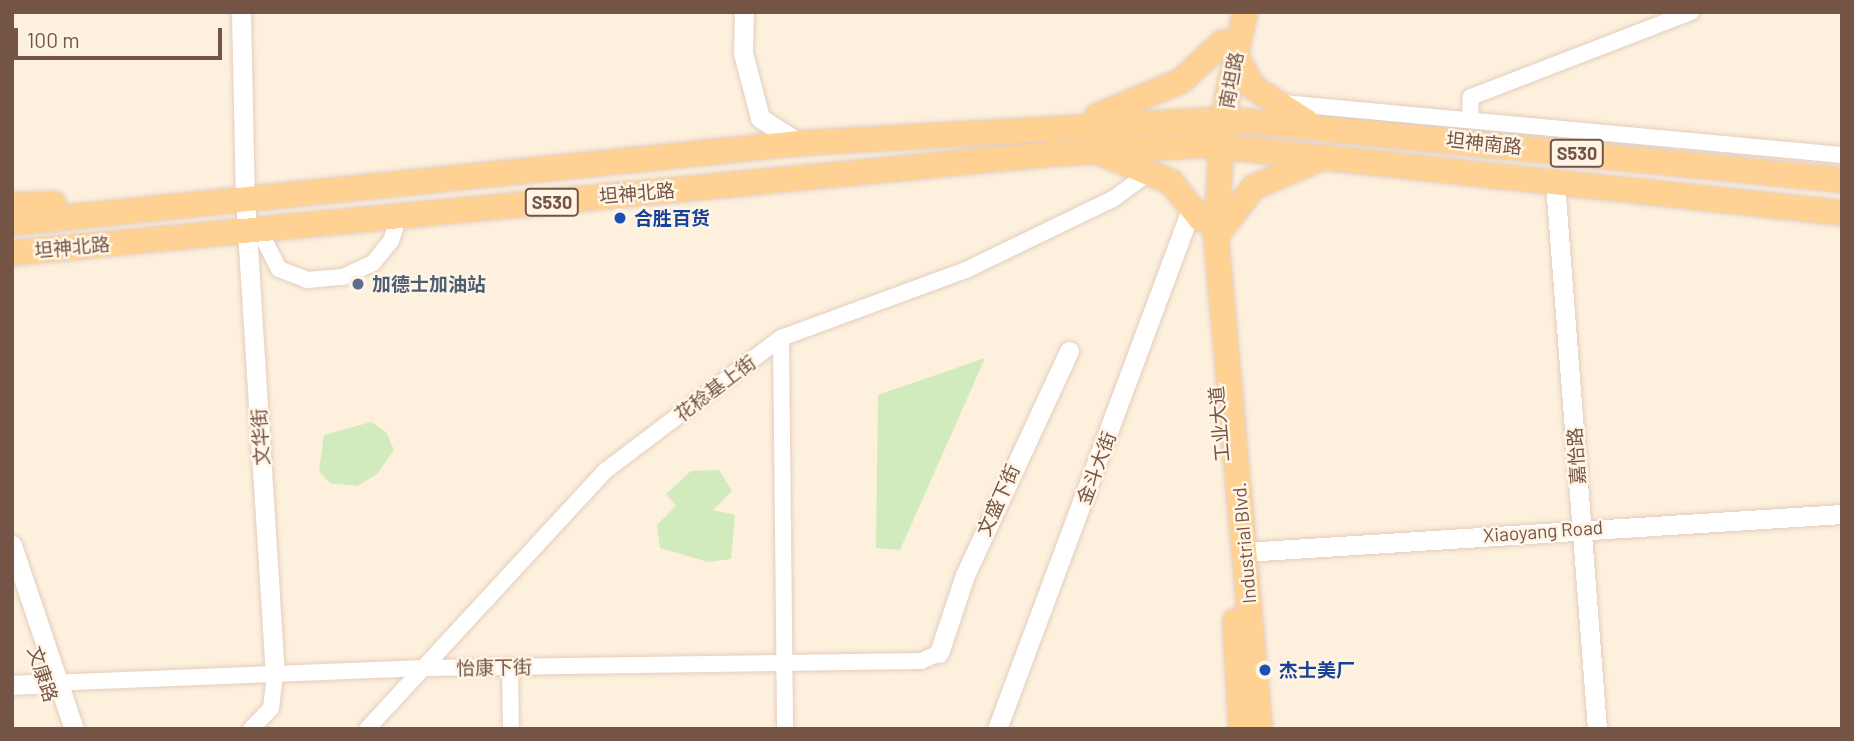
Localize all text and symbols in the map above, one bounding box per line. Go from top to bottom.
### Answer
scale bar [18,14,226,58]
text: 100 m [27,27,80,52]
street label: 南坦路 [1214,50,1248,110]
street label: 坦神南路 [1445,128,1523,158]
road number: S530 [1549,138,1605,168]
street label: 坦神北路 [598,178,676,208]
road number: S530 [524,188,580,216]
place label: 合胜百货 [634,207,710,229]
marker: 合胜百货 [612,210,628,226]
street label: 坦神北路 [33,232,111,262]
place label: 加德士加油站 [372,273,486,295]
marker: 加德士加油站 [350,276,366,292]
street label: 花稔基上街 [670,350,760,426]
street label: 工业大道 [1204,385,1234,463]
street label: 文华街 [247,408,273,466]
street label: 嘉怡路 [1563,427,1589,485]
street label: 金斗大街 [1072,428,1120,508]
street label: 文盛下街 [972,461,1024,539]
street label: Industrial Blvd. [1227,481,1261,605]
street label: Xiaoyang Road [1482,515,1604,547]
street label: 文康路 [23,643,63,705]
street label: 怡康下街 [456,655,532,679]
place label: 杰士美厂 [1279,659,1355,681]
marker: 杰士美厂 [1257,662,1273,678]

